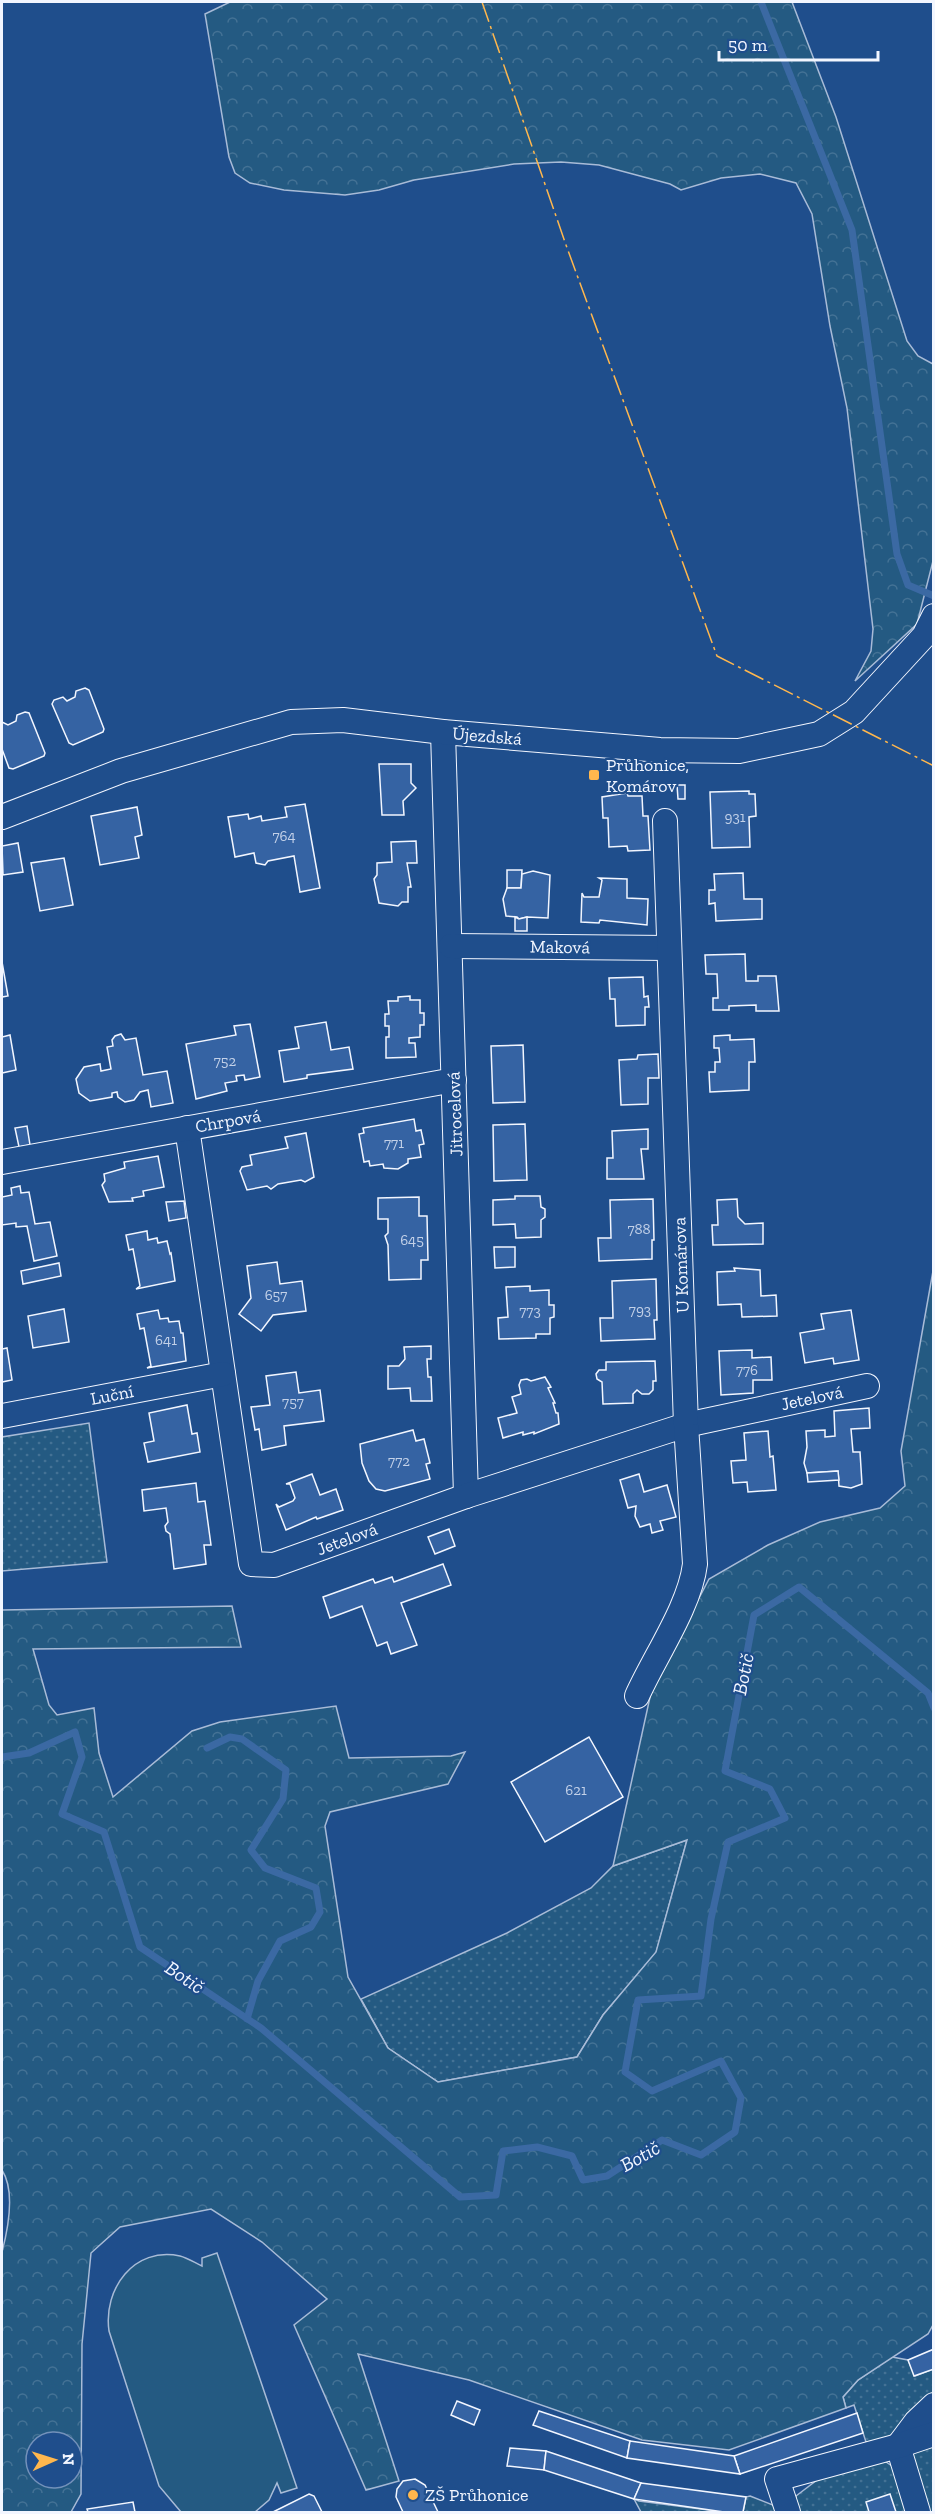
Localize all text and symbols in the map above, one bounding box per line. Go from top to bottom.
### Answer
scale bar [719,24,878,62]
text: 50 m [728,34,768,56]
street label: Újezdská [451,722,523,750]
place label: Průhonice, Komárov [606,754,689,797]
marker: Průhonice, Komárov [587,768,601,782]
house number: 931 [724,808,746,826]
house number: 764 [272,827,296,845]
street label: Maková [530,935,591,959]
house number: 752 [214,1052,237,1070]
street label: Jitrocelová [443,1071,467,1157]
street label: Chrpová [194,1104,263,1138]
house number: 771 [384,1134,404,1152]
street label: U Komárova [668,1216,694,1313]
house number: 788 [627,1220,651,1238]
house number: 645 [400,1231,424,1249]
house number: 657 [265,1286,287,1304]
house number: 793 [629,1301,651,1319]
house number: 773 [519,1302,541,1320]
house number: 641 [155,1331,177,1349]
house number: 776 [736,1361,758,1379]
street label: Luční [89,1380,135,1410]
street label: Jetelová [779,1381,845,1415]
house number: 757 [282,1393,304,1411]
house number: 772 [388,1452,410,1470]
street label: Jetelová [314,1518,381,1560]
water label: Botič [727,1651,759,1697]
house number: 621 [565,1781,587,1799]
water label: Botič [161,1955,209,1999]
water label: Botič [616,2135,664,2177]
north arrow [24,2430,84,2490]
text: N [59,2453,78,2466]
place label: ZŠ Průhonice [425,2484,529,2506]
marker: ZŠ Průhonice [406,2488,420,2502]

